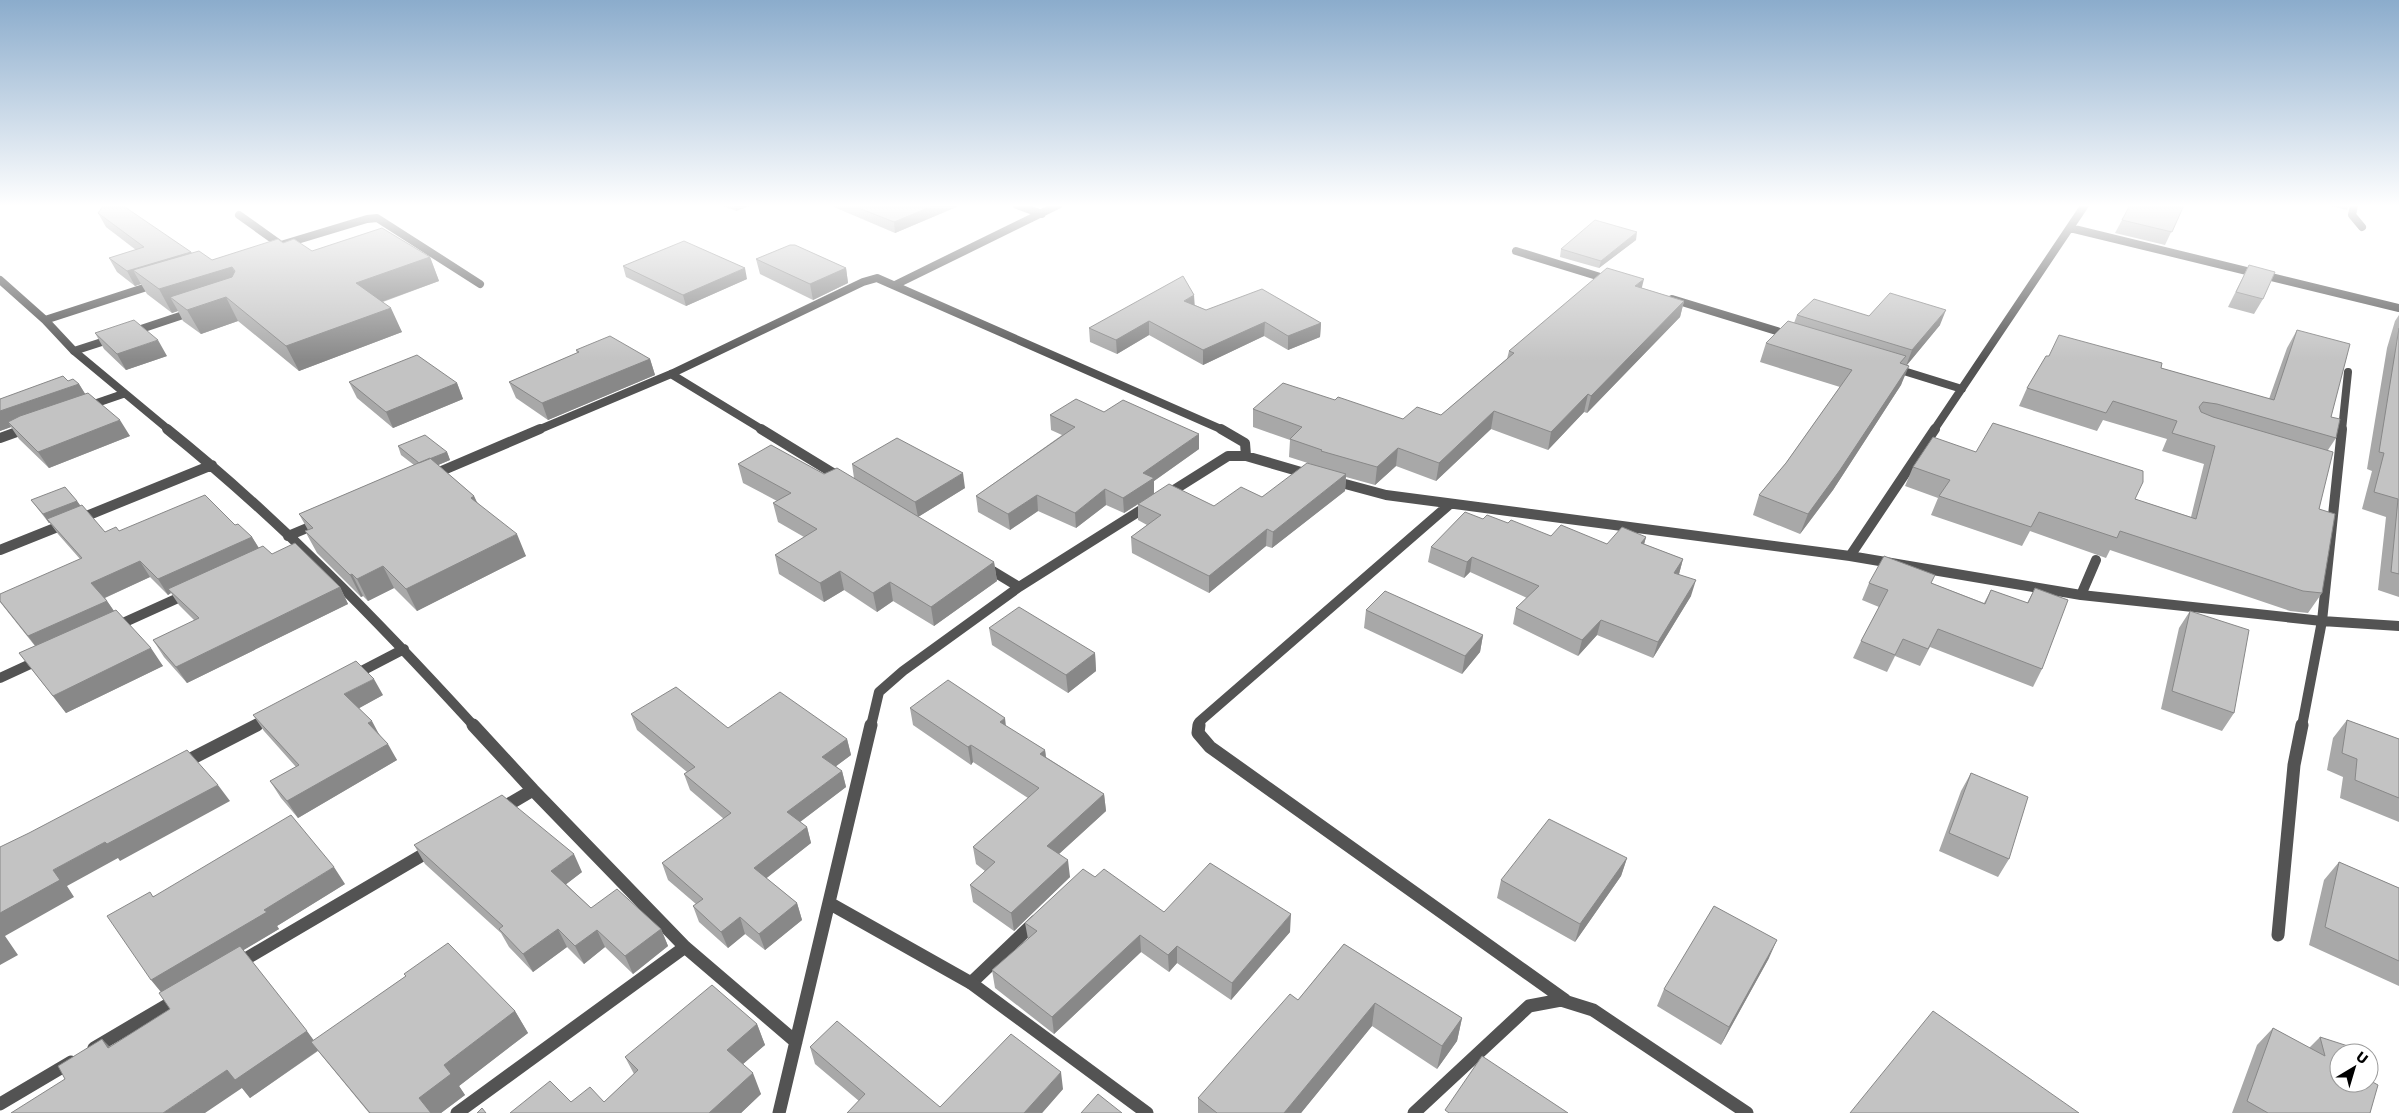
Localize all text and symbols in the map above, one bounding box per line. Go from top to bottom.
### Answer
north arrow [2329,1043,2379,1093]
text: U [2353,1048,2372,1067]

